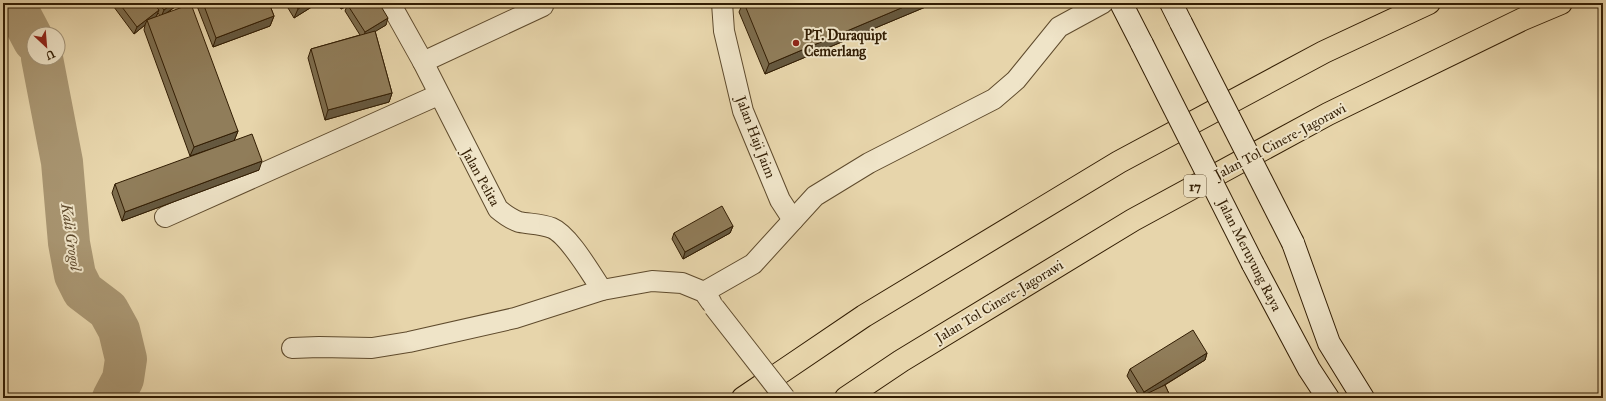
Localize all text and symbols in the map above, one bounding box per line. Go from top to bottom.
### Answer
north arrow [26,26,66,66]
place label: PT. Duraquipt Cemerlang [804,27,887,61]
marker: PT. Duraquipt Cemerlang [791,38,801,48]
text: U [43,47,57,62]
street label: Jalan Haji Jaim [730,92,779,181]
street label: Jalan Tol Cinere-Jagorawi [1210,100,1349,185]
street label: Jalan Pelita [456,144,503,210]
road number: 17 [1184,175,1206,197]
street label: Jalan Meruyung Raya [1212,195,1285,315]
water label: Kali Grogol [57,201,85,274]
street label: Jalan Tol Cinere-Jagorawi [930,256,1067,348]

